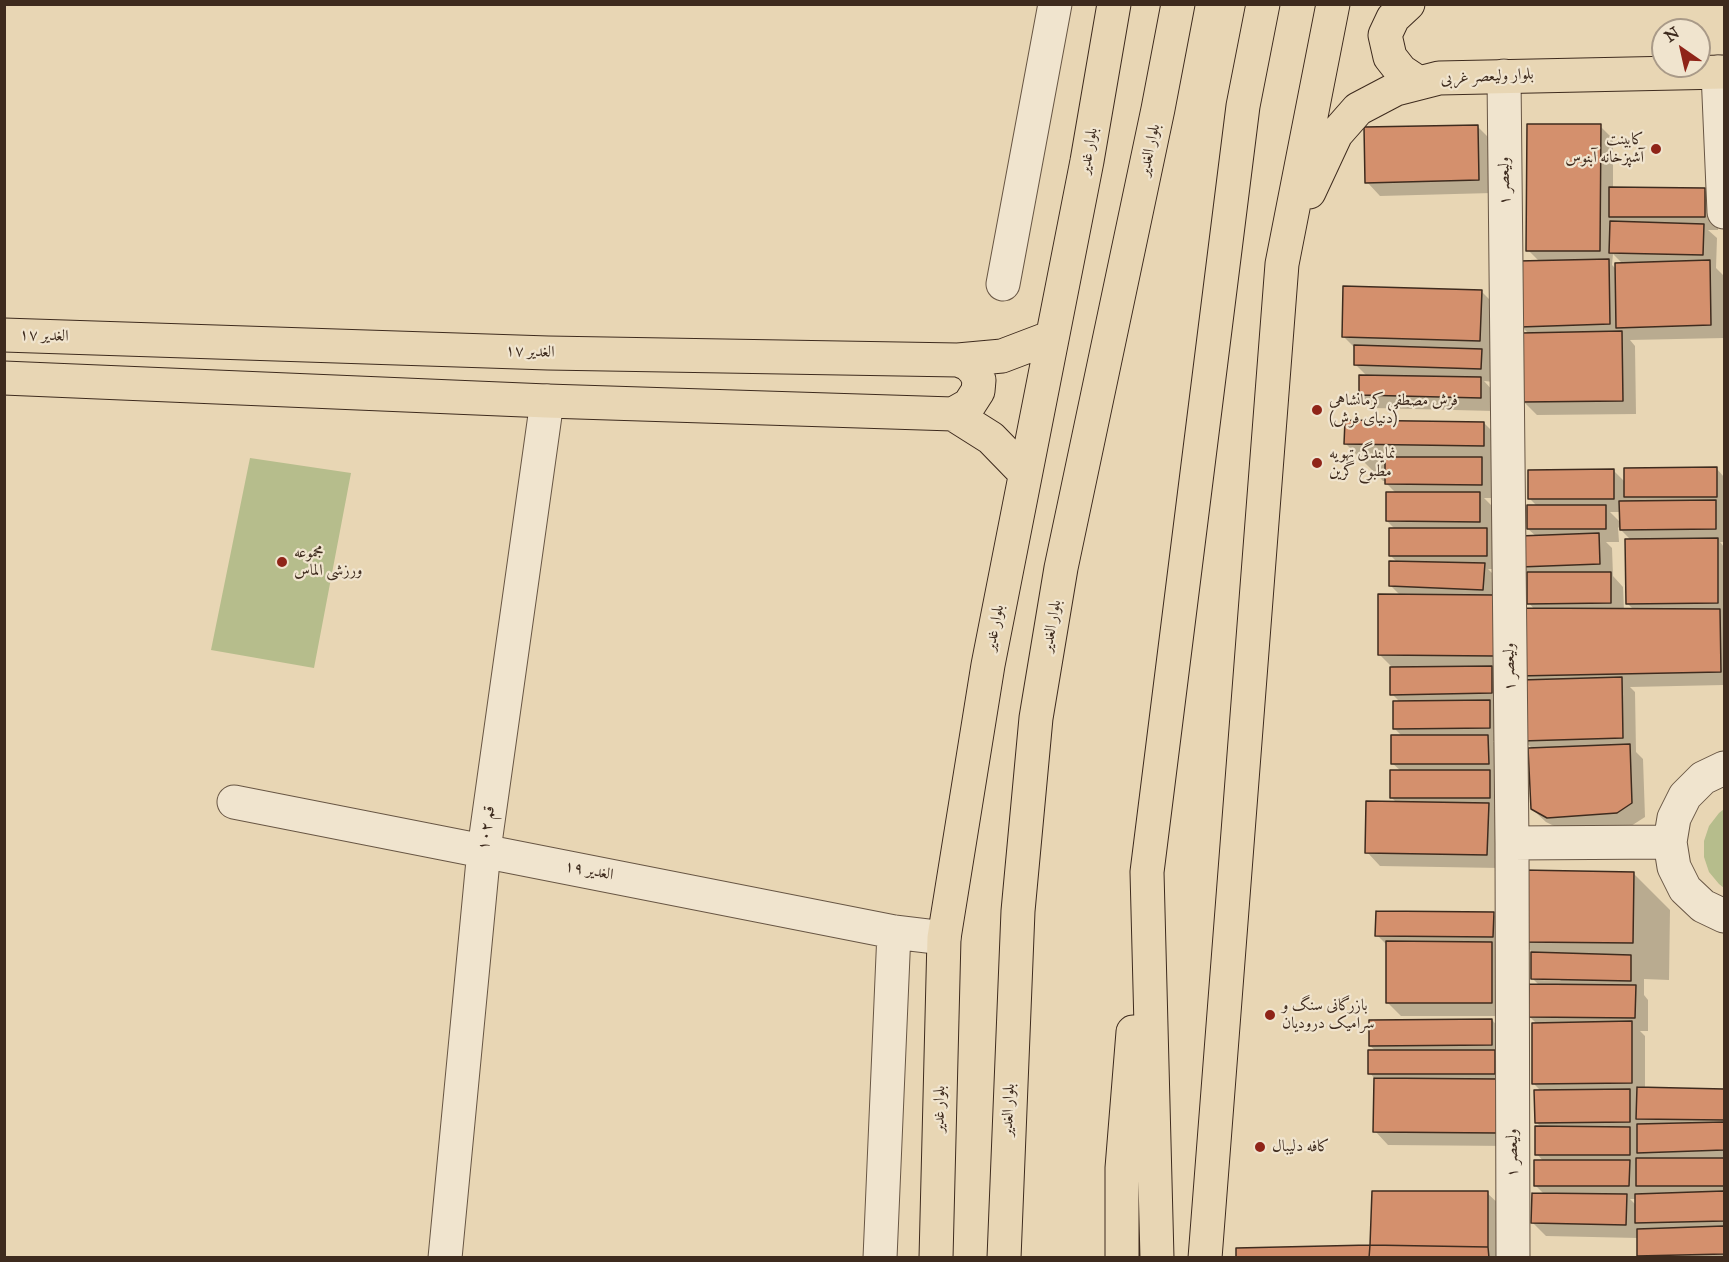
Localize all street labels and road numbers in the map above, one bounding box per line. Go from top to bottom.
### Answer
street label: بلوار ولیعصر غربی [1440,65,1534,89]
street label: بلوار الغدیر [1135,122,1165,178]
street label: بلوار غدیر [1075,126,1103,176]
street label: ولیعصر ۱ [1495,156,1515,206]
street label: الغدیر ۱۷ [19,326,69,346]
street label: الغدیر ۱۷ [505,342,555,362]
street label: بلوار الغدیر [1038,598,1066,654]
street label: بلوار غدیر [981,603,1009,653]
street label: ولیعصر ۱ [1500,642,1520,692]
street label: قم ۱۰۲ [474,805,500,851]
street label: الغدیر ۱۹ [563,857,615,885]
street label: بلوار الغدیر [998,1083,1020,1137]
street label: بلوار غدیر [930,1085,950,1133]
street label: ولیعصر ۱ [1503,1129,1523,1177]

